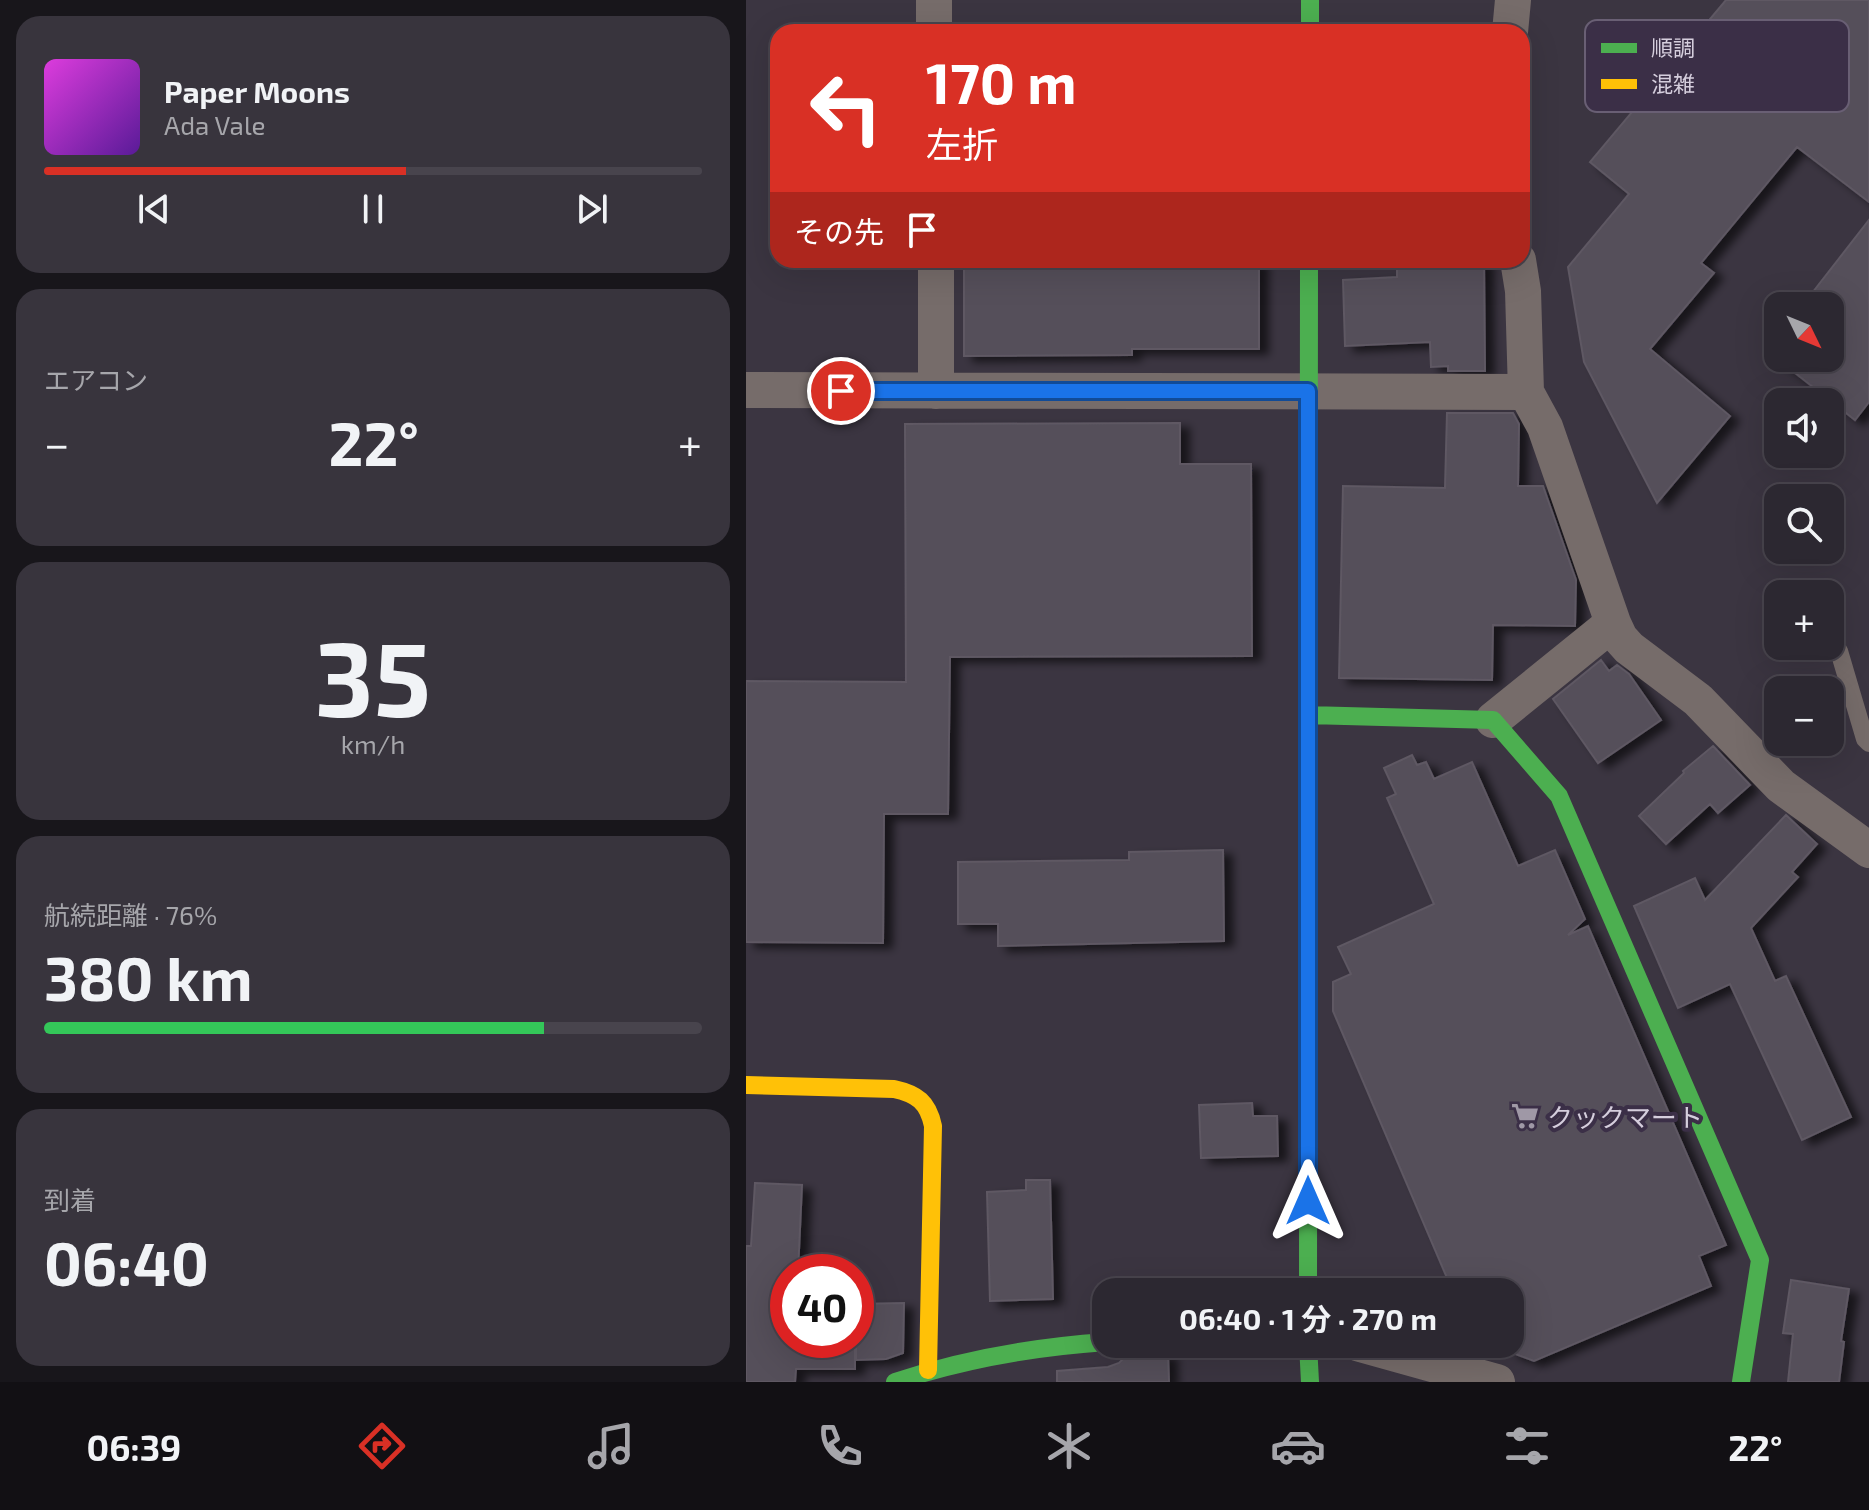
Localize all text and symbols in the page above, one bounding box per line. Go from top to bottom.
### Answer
legend [1585,20,1849,112]
text: 順調 [1651,34,1695,60]
text: 170 m [926,48,1077,115]
icon: left [794,56,898,160]
text: 混雑 [1651,70,1695,96]
text: Paper Moons [164,73,350,109]
text: Ada Vale [164,109,266,140]
text: 左折 [926,122,998,165]
icon: previous [132,187,176,231]
icon: pause [351,187,395,231]
icon: next [570,187,614,231]
icon: arrive [900,208,944,252]
text: その先 [794,213,884,249]
north arrow [1764,292,1844,372]
map controls [1764,292,1844,756]
pin [807,357,875,425]
text: エアコン [44,364,148,395]
icon: arrive [819,369,863,413]
button: sound [1764,388,1844,468]
text: 22° [329,406,419,478]
text: − [44,416,70,469]
text: + [678,416,702,469]
button: search [1764,484,1844,564]
button: + [1764,580,1844,660]
text: 35 [315,613,431,738]
button: − [1764,676,1844,756]
text: km/h [341,728,405,759]
text: 航続距離 · 76% [44,899,217,930]
text: 380 km [44,941,253,1013]
supermarket icon: クックマート [1510,1101,1540,1131]
place label: クックマート [1547,1101,1703,1132]
position arrow [1266,1159,1350,1243]
text: 到着 [44,1184,96,1215]
text: 06:40 [44,1226,209,1298]
speed limit sign: 40 [770,1254,874,1358]
text: 06:40 · 1 分 · 270 m [1179,1300,1437,1336]
icon: directions [354,1418,410,1474]
icon: music [583,1418,639,1474]
icon: phone [812,1418,868,1474]
icon: climate [1041,1418,1097,1474]
icon: car [1270,1418,1326,1474]
icon: filters [1499,1418,1555,1474]
text: 06:39 [86,1425,181,1468]
text: 22° [1728,1425,1782,1468]

